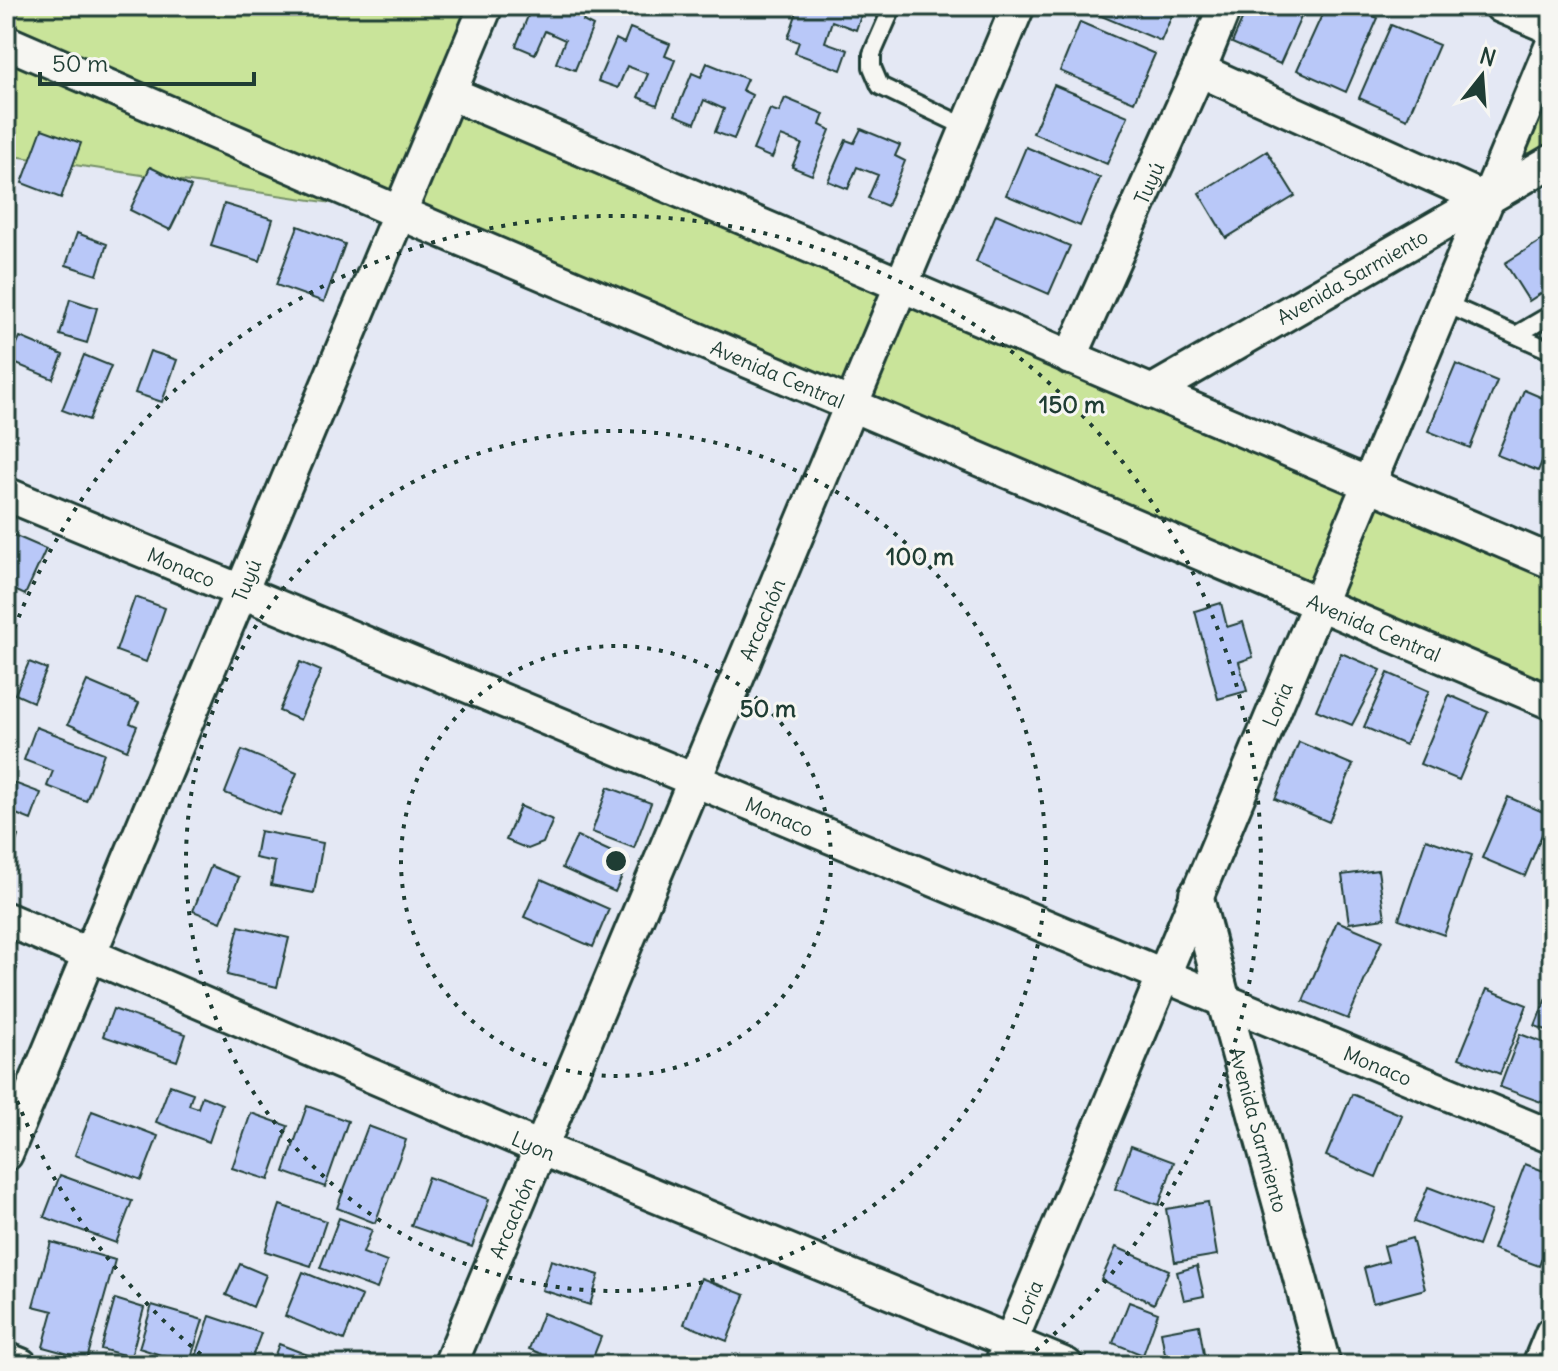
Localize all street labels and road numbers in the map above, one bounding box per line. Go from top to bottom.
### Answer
street label: Tuyú [1128,158,1169,208]
street label: Avenida Sarmiento [1272,223,1432,330]
street label: Avenida Central [707,334,848,413]
street label: Monaco [144,541,219,592]
street label: Tuyú [226,555,266,605]
street label: Arcachón [733,575,790,664]
street label: Avenida Central [1303,588,1445,667]
street label: Loria [1256,678,1297,730]
street label: Monaco [742,791,817,841]
street label: Monaco [1340,1040,1416,1090]
street label: Avenida Sarmiento [1225,1044,1294,1215]
street label: Lyon [508,1125,559,1165]
street label: Arcachón [483,1173,540,1262]
street label: Loria [1007,1276,1048,1328]

